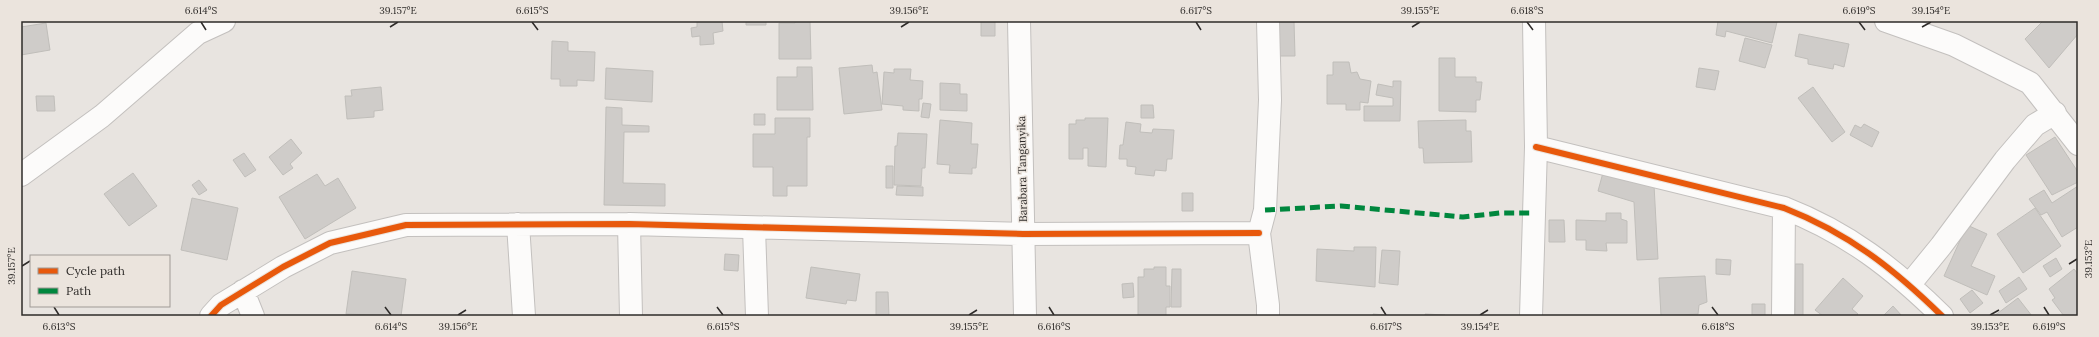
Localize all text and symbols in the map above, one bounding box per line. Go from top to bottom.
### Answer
text: 6.614°S [185,4,218,17]
text: 39.157°E [379,4,417,17]
text: 6.615°S [516,4,549,17]
text: 39.156°E [890,4,928,17]
text: 6.617°S [1180,4,1212,17]
text: 39.155°E [1401,4,1439,17]
text: 6.618°S [1511,4,1544,17]
text: 6.619°S [1842,4,1876,17]
text: 39.154°E [1912,4,1950,17]
street label: Barabara Tanganyika [1014,115,1030,222]
text: 39.153°E [2082,240,2095,278]
text: 39.157°E [5,247,18,285]
legend [30,255,170,307]
text: Cycle path [66,263,125,278]
text: Path [66,283,91,298]
text: 6.613°S [43,320,76,333]
text: 6.614°S [375,320,408,333]
text: 39.156°E [439,320,477,333]
text: 6.615°S [707,320,740,333]
text: 39.155°E [950,320,988,333]
text: 6.616°S [1037,320,1071,333]
text: 6.617°S [1370,320,1402,333]
text: 39.154°E [1461,320,1499,333]
text: 6.618°S [1702,320,1735,333]
text: 39.153°E [1971,320,2009,333]
text: 6.619°S [2032,320,2066,333]

